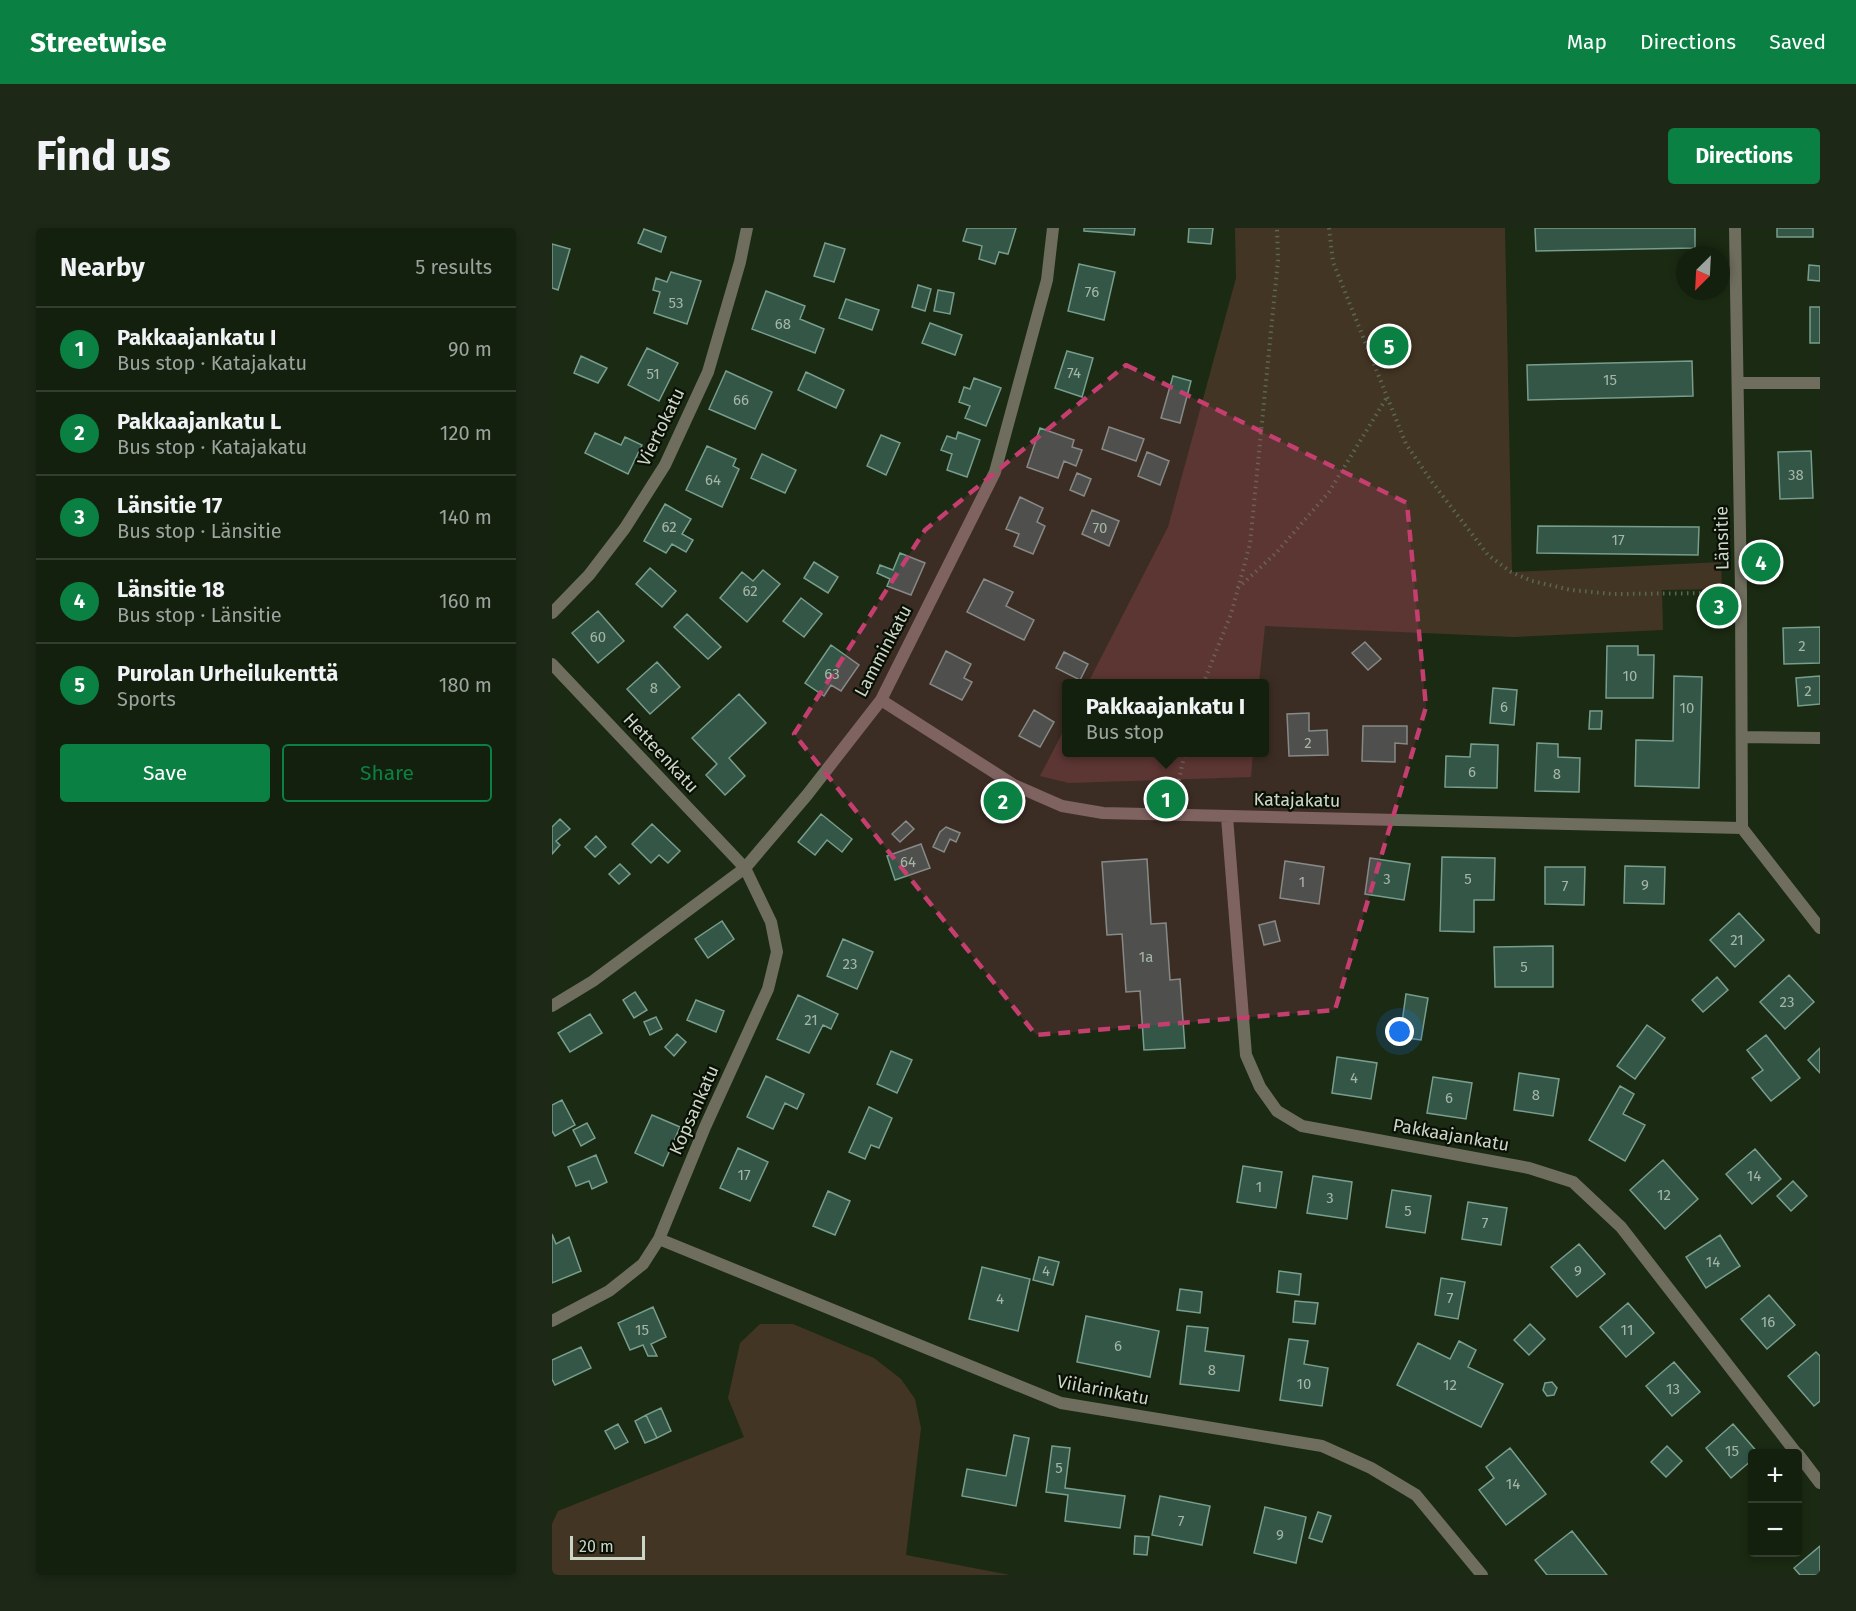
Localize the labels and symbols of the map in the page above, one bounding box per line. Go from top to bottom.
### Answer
north arrow [1676,246,1730,300]
house number: 76 [1085,283,1099,301]
house number: 53 [669,294,683,312]
house number: 68 [775,315,791,333]
pin: 5 [1370,324,1408,368]
house number: 74 [1067,364,1081,382]
house number: 51 [646,365,660,383]
house number: 15 [1603,371,1617,389]
street label: Viertokatu [633,384,689,470]
house number: 66 [733,391,749,409]
house number: 38 [1788,466,1804,484]
house number: 64 [705,471,721,489]
street label: Länsitie [1710,506,1734,570]
house number: 62 [661,518,677,536]
house number: 70 [1093,519,1107,537]
house number: 17 [1611,531,1625,549]
pin: 4 [1742,540,1780,584]
house number: 62 [742,582,758,600]
pin: 3 [1700,584,1738,628]
street label: Lamminkatu [850,601,916,701]
house number: 60 [590,628,606,646]
house number: 2 [1798,637,1806,655]
house number: 63 [824,665,840,683]
house number: 10 [1623,667,1637,685]
house number: 8 [650,679,658,697]
house number: 2 [1804,682,1812,700]
house number: 6 [1500,698,1508,716]
house number: 10 [1680,699,1694,717]
street label: Hetteenkatu [619,709,703,797]
house number: 2 [1304,734,1312,752]
house number: 6 [1468,763,1476,781]
house number: 8 [1553,765,1561,783]
pin: 1 [1146,776,1186,822]
pin: 2 [984,778,1022,824]
street label: Katajakatu [1253,788,1341,812]
house number: 64 [900,853,916,871]
house number: 3 [1383,870,1391,888]
house number: 5 [1464,870,1472,888]
house number: 1 [1299,873,1305,891]
house number: 9 [1641,876,1649,894]
house number: 7 [1562,877,1569,895]
house number: 21 [1730,931,1744,949]
house number: 1a [1139,948,1153,966]
house number: 23 [843,955,857,973]
house number: 5 [1520,958,1528,976]
house number: 23 [1780,993,1794,1011]
house number: 21 [804,1011,818,1029]
your location [1385,1017,1414,1046]
street label: Kopsankatu [664,1062,724,1158]
house number: 4 [1350,1069,1358,1087]
house number: 8 [1532,1086,1540,1104]
house number: 6 [1445,1089,1453,1107]
street label: Pakkaajankatu [1391,1114,1511,1156]
house number: 17 [737,1166,751,1184]
house number: 14 [1747,1167,1761,1185]
house number: 1 [1256,1178,1262,1196]
house number: 12 [1657,1186,1671,1204]
house number: 3 [1326,1189,1334,1207]
house number: 5 [1404,1202,1412,1220]
house number: 7 [1482,1214,1489,1232]
house number: 14 [1706,1253,1720,1271]
house number: 4 [1042,1262,1050,1280]
house number: 9 [1574,1262,1582,1280]
house number: 7 [1447,1289,1454,1307]
house number: 4 [996,1290,1004,1308]
house number: 16 [1761,1313,1775,1331]
house number: 15 [635,1321,649,1339]
house number: 11 [1621,1321,1633,1339]
house number: 6 [1114,1337,1122,1355]
house number: 8 [1208,1361,1216,1379]
street label: Viilarinkatu [1055,1370,1151,1410]
house number: 10 [1297,1375,1311,1393]
house number: 12 [1443,1376,1457,1394]
house number: 13 [1666,1380,1680,1398]
house number: 15 [1725,1442,1739,1460]
house number: 5 [1055,1459,1063,1477]
house number: 14 [1506,1475,1520,1493]
house number: 7 [1178,1512,1185,1530]
house number: 9 [1276,1526,1284,1544]
scale bar [570,1533,645,1560]

